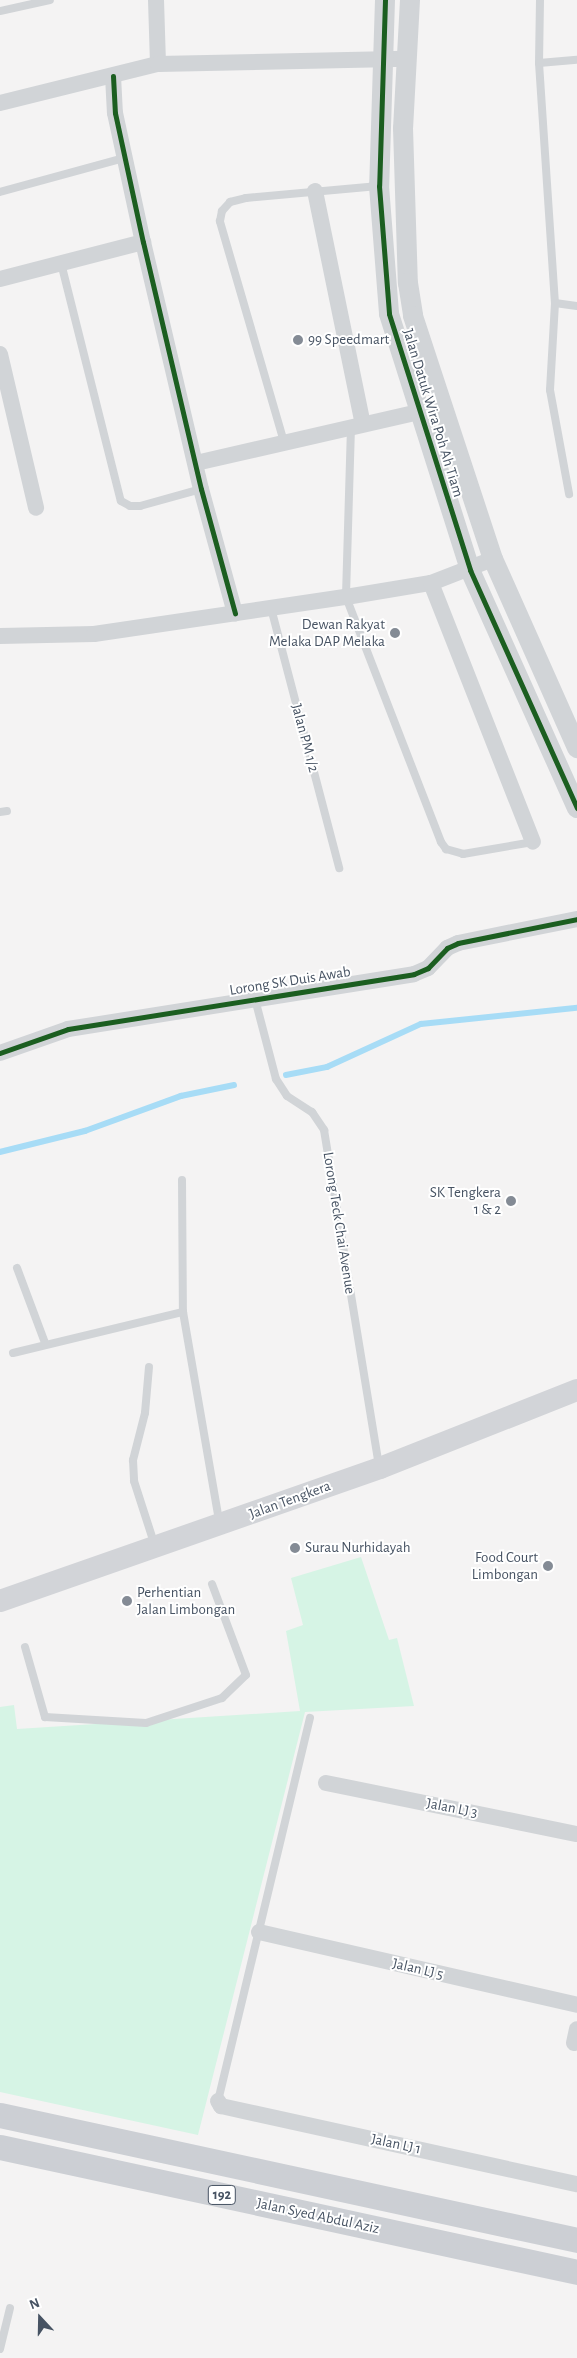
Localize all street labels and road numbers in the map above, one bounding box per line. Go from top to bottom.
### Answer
street label: Jalan Datuk Wira Poh Ah Tiam [399,327,467,499]
street label: Jalan PM 1/2 [287,702,323,774]
street label: Lorong SK Duis Awab [228,963,352,999]
street label: Lorong Teck Chai Avenue [319,1151,359,1295]
street label: Jalan Tengkera [247,1477,333,1523]
street label: Jalan LJ 3 [425,1794,479,1822]
street label: Jalan LJ 5 [391,1954,445,1984]
street label: Jalan LJ 1 [369,2130,423,2158]
road number: 192 [207,2184,237,2206]
street label: Jalan Syed Abdul Aziz [255,2194,381,2238]

